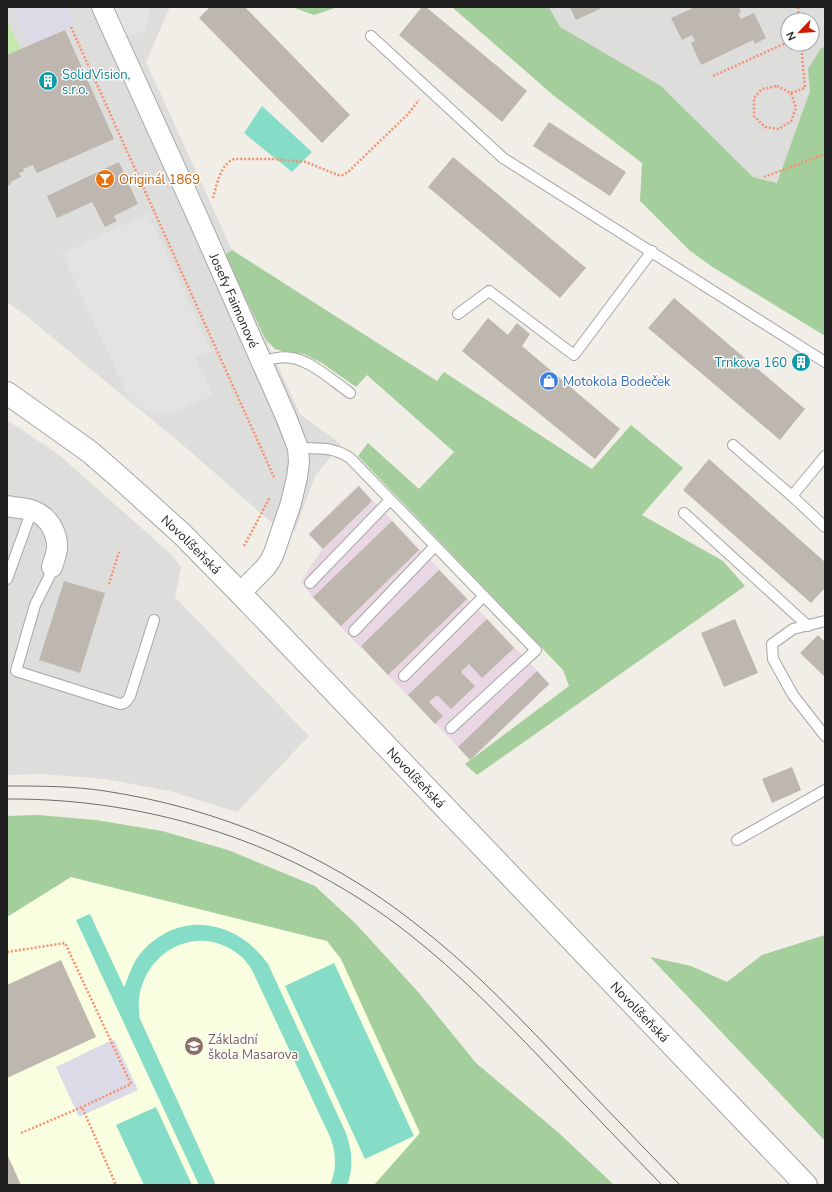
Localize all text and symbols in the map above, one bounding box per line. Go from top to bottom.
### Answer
north arrow [780,12,820,52]
text: N [783,29,800,43]
place label: SolidVision, s.r.o. [62,66,131,99]
building icon: SolidVision, s.r.o. [37,70,59,92]
bar icon: Originál 1869 [94,168,116,190]
place label: Originál 1869 [119,171,200,189]
street label: Josefy Faimonové [204,250,262,351]
building icon: Trnkova 160 [790,351,812,373]
place label: Trnkova 160 [714,354,787,372]
shop icon: Motokola Bodeček [538,370,560,392]
place label: Motokola Bodeček [563,373,671,391]
street label: Novolíšeňská [157,511,225,579]
street label: Novolíšeňská [382,744,449,812]
street label: Novolíšeňská [606,978,673,1047]
place label: Základní škola Masarova [208,1031,298,1064]
school or university icon: Základní škola Masarova [183,1035,205,1057]

